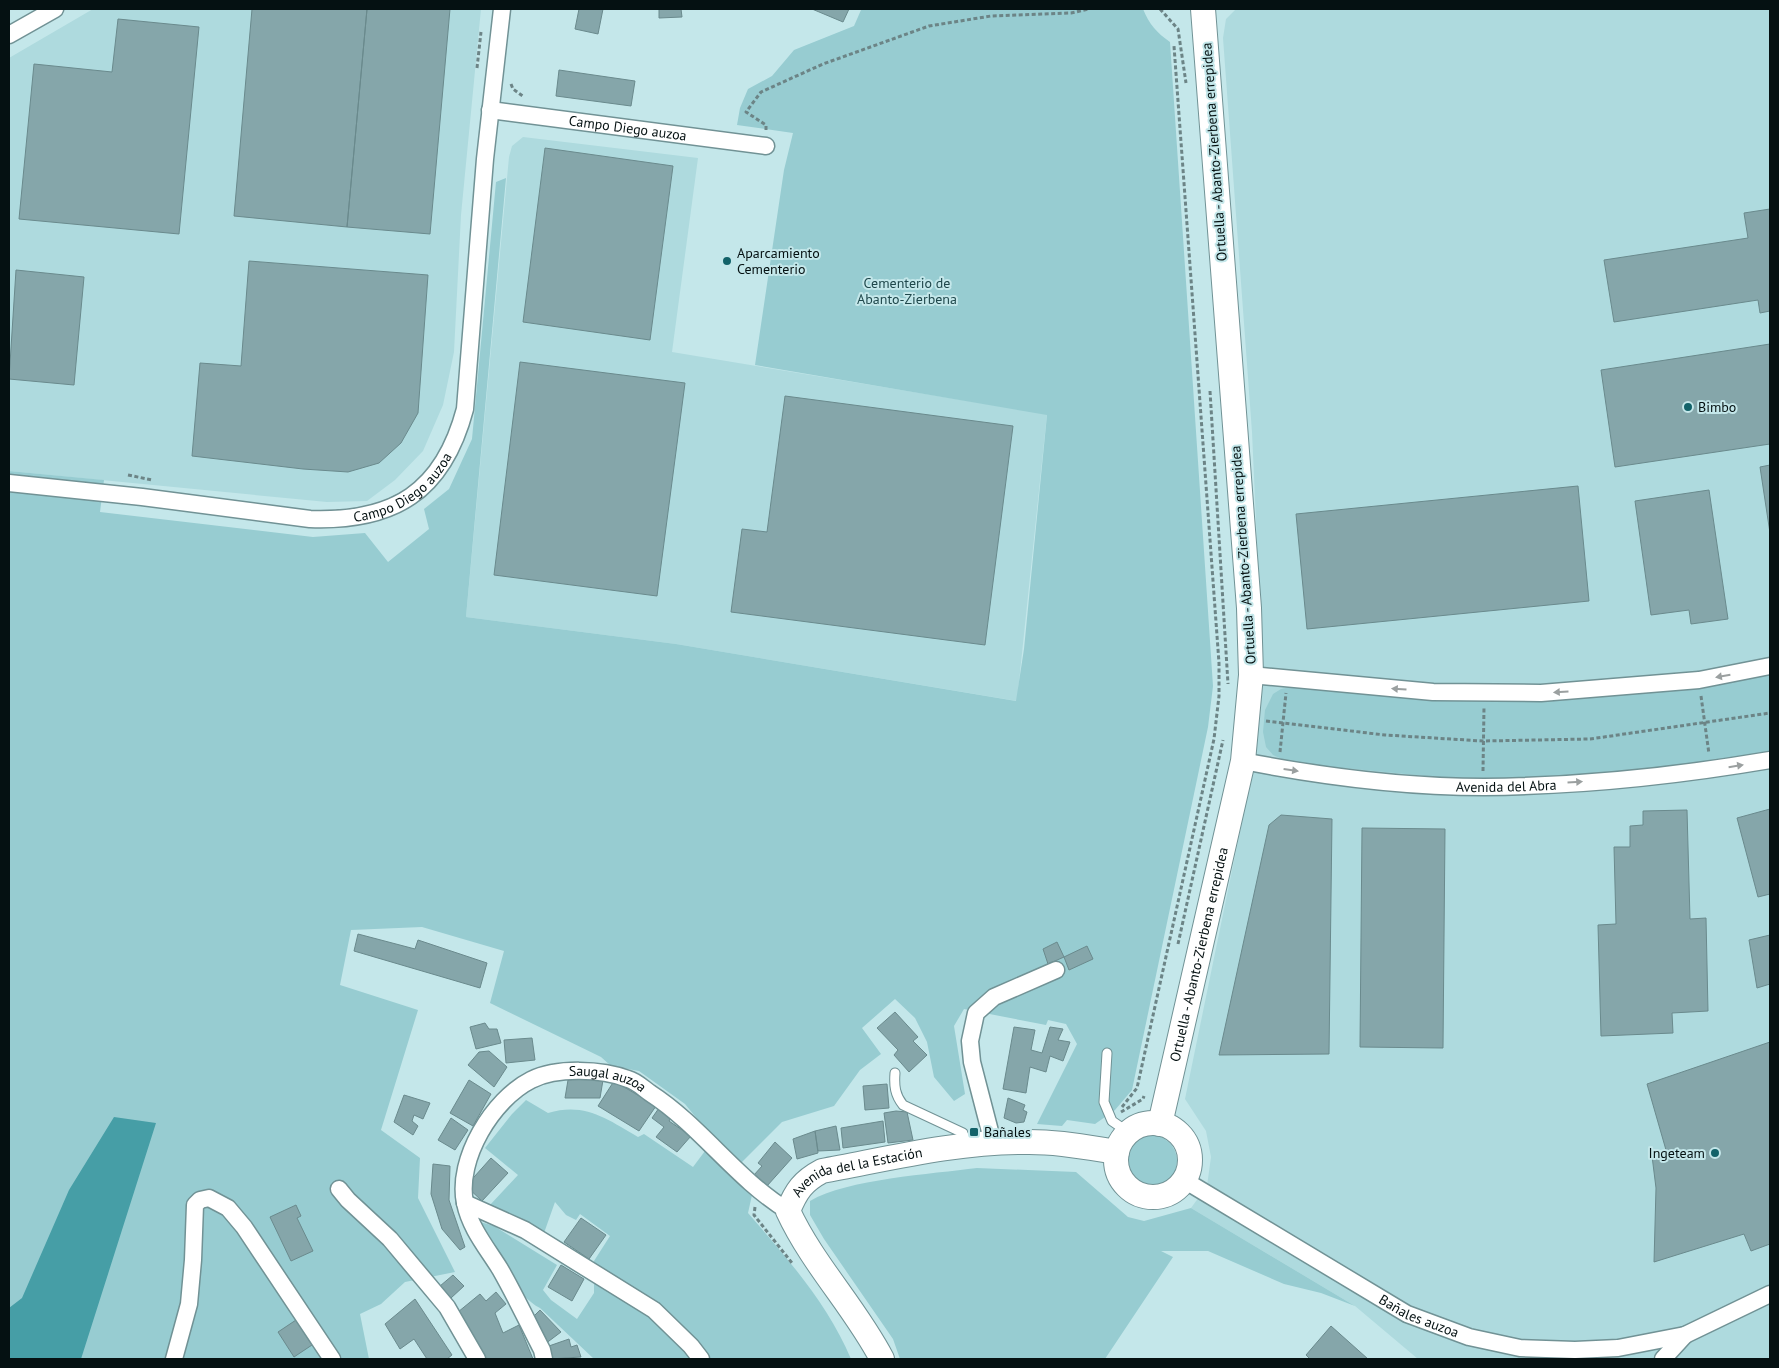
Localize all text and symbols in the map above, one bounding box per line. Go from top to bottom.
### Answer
street label: Ortuella - Abanto-Zierbena errepidea [1197,42,1231,262]
street label: Campo Diego auzoa [568,111,688,145]
place label: Aparcamiento Cementerio [737,244,820,278]
marker: Aparcamiento Cementerio [721,255,733,267]
park label: Cementerio de Abanto-Zierbena [857,274,957,308]
place label: Bimbo [1698,398,1736,416]
marker: Bimbo [1682,401,1694,413]
street label: Ortuella - Abanto-Zierbena errepidea [1226,445,1260,665]
street label: Campo Diego auzoa [352,449,456,526]
one-way arrow [1714,673,1730,681]
one-way arrow [1390,685,1406,693]
one-way arrow [1553,689,1569,697]
one-way arrow [1729,761,1745,769]
one-way arrow [1283,766,1299,774]
street label: Avenida del Abra [1456,776,1557,796]
one-way arrow [1567,778,1583,786]
street label: Ortuella - Abanto-Zierbena errepidea [1166,845,1232,1063]
street label: Saugal auzoa [569,1062,650,1096]
place label: Bañales [984,1123,1031,1141]
marker: Bañales [968,1126,980,1138]
street label: Avenida del la Estación [788,1143,924,1200]
place label: Ingeteam [1649,1144,1705,1162]
marker: Ingeteam [1709,1147,1721,1159]
street label: Bañales auzoa [1376,1290,1461,1341]

